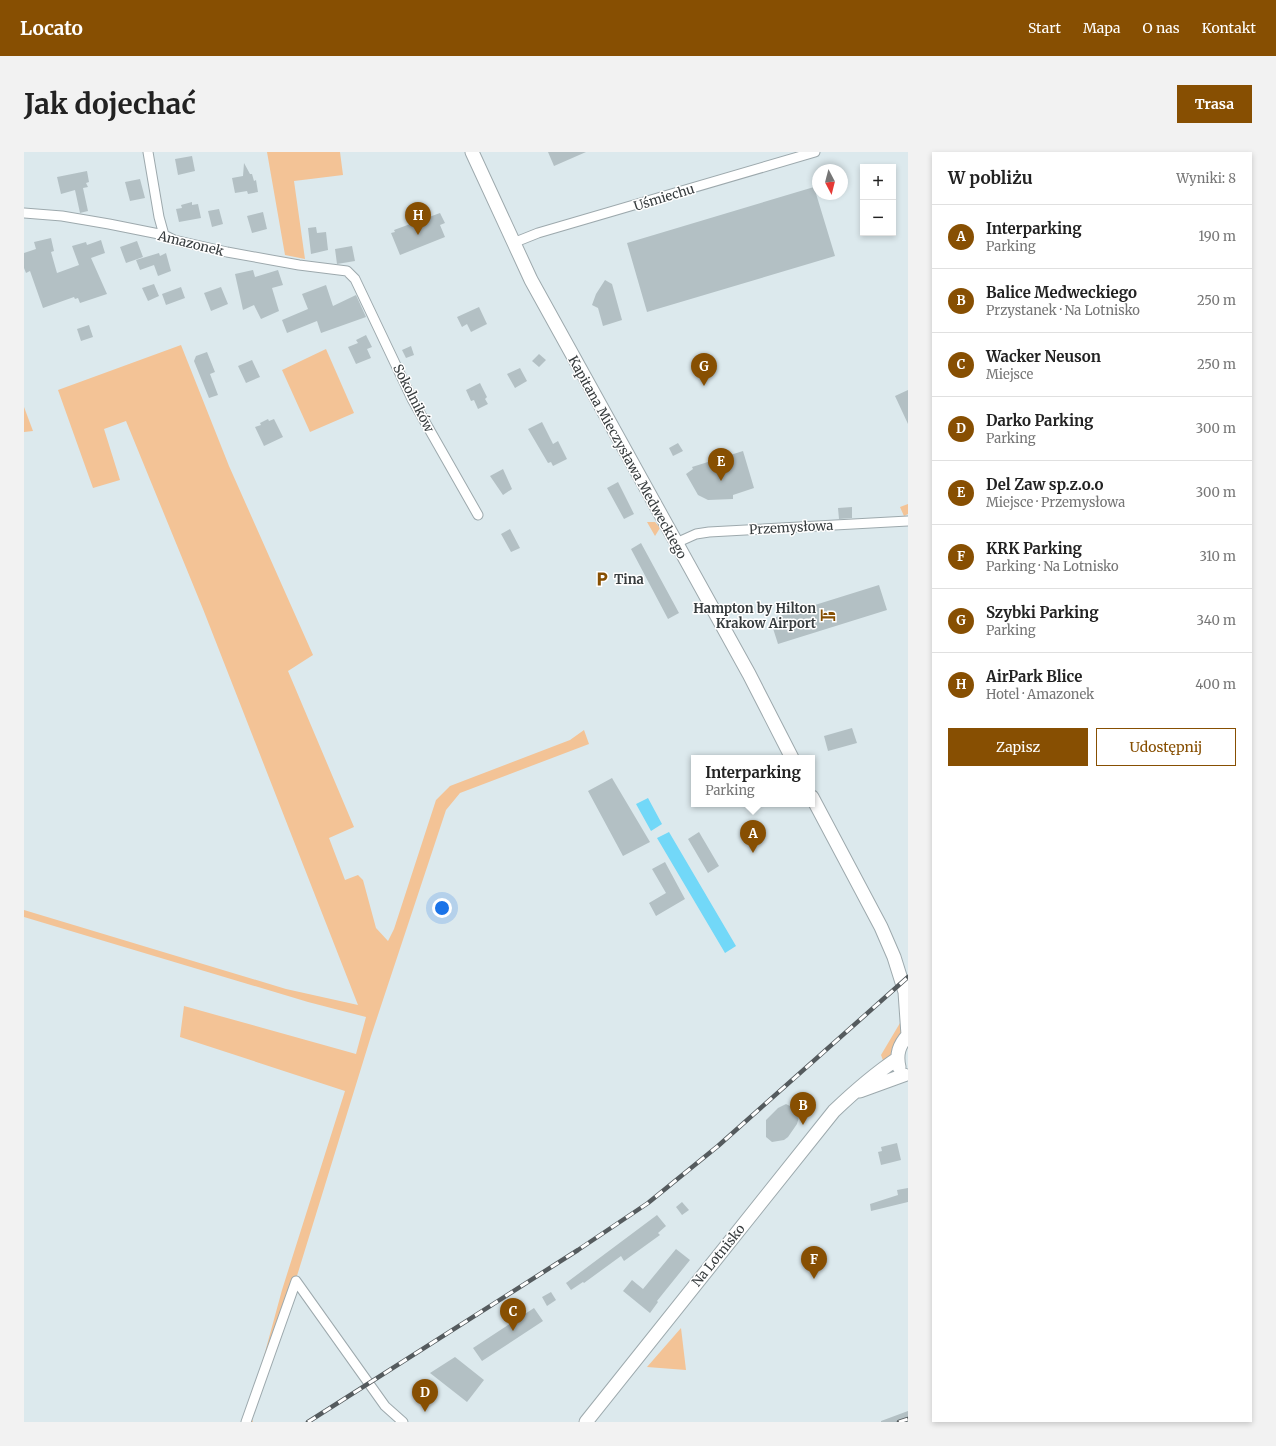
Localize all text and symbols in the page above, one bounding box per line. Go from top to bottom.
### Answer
text: Locato [20,16,83,40]
text: Start [1028,19,1061,37]
text: Mapa [1083,19,1120,37]
text: O nas [1142,19,1180,37]
text: Kontakt [1202,19,1256,37]
button: Trasa [1177,85,1252,123]
text: Jak dojechać [24,86,196,122]
north arrow [812,164,848,200]
map controls [860,164,896,236]
button: + [860,164,896,200]
text: W pobliżu [948,167,1033,189]
text: Wyniki: 8 [1176,170,1236,187]
street label: Uśmiechu [632,180,697,215]
button: − [860,200,896,236]
pin: H [405,202,431,235]
text: Interparking [986,219,1082,238]
street label: Amazonek [155,227,226,260]
text: A [956,228,966,245]
text: 190 m [1199,228,1236,245]
text: Parking [986,238,1036,255]
text: Balice Medweckiego [986,283,1137,302]
text: B [956,292,966,309]
text: 250 m [1197,292,1236,309]
text: Przystanek · Na Lotnisko [986,302,1140,319]
text: Wacker Neuson [986,347,1101,366]
street label: Kapitana Mieczysława Medweckiego [564,353,691,562]
pin: G [691,353,717,386]
text: C [957,356,965,373]
text: 250 m [1197,356,1236,373]
street label: Sokolników [389,361,438,436]
text: Miejsce [986,366,1033,383]
text: Darko Parking [986,411,1093,430]
text: D [956,420,966,437]
text: 300 m [1196,420,1236,437]
text: Parking [986,430,1036,447]
pin: E [708,448,734,481]
text: Del Zaw sp.z.o.o [986,475,1103,494]
text: E [957,484,965,501]
text: 300 m [1196,484,1236,501]
text: Miejsce · Przemysłowa [986,494,1125,511]
street label: Przemysłowa [748,517,834,538]
text: KRK Parking [986,539,1082,558]
text: F [957,548,965,565]
text: 310 m [1199,548,1236,565]
text: Parking · Na Lotnisko [986,558,1119,575]
parking icon: Tina [593,570,611,588]
place label: Tina [614,571,644,588]
place label: Hampton by Hilton Krakow Airport [693,600,817,632]
text: Szybki Parking [986,603,1099,622]
hotel icon: Hampton by Hilton Krakow Airport [819,606,837,624]
text: G [956,612,966,629]
text: 340 m [1197,612,1236,629]
text: Parking [986,622,1036,639]
text: AirPark Blice [986,667,1082,686]
text: H [956,676,966,693]
text: 400 m [1195,676,1236,693]
text: Hotel · Amazonek [986,686,1094,703]
button: Zapisz [948,728,1088,766]
button: Udostępnij [1096,728,1236,766]
popup [691,755,815,807]
text: Interparking [705,763,801,782]
text: Parking [705,782,755,799]
pin: A [740,820,766,853]
your location [432,898,452,918]
pin: B [790,1092,816,1125]
street label: Na Lotnisko [688,1220,749,1290]
pin: F [801,1246,827,1279]
pin: C [500,1298,526,1331]
pin: D [412,1379,438,1412]

